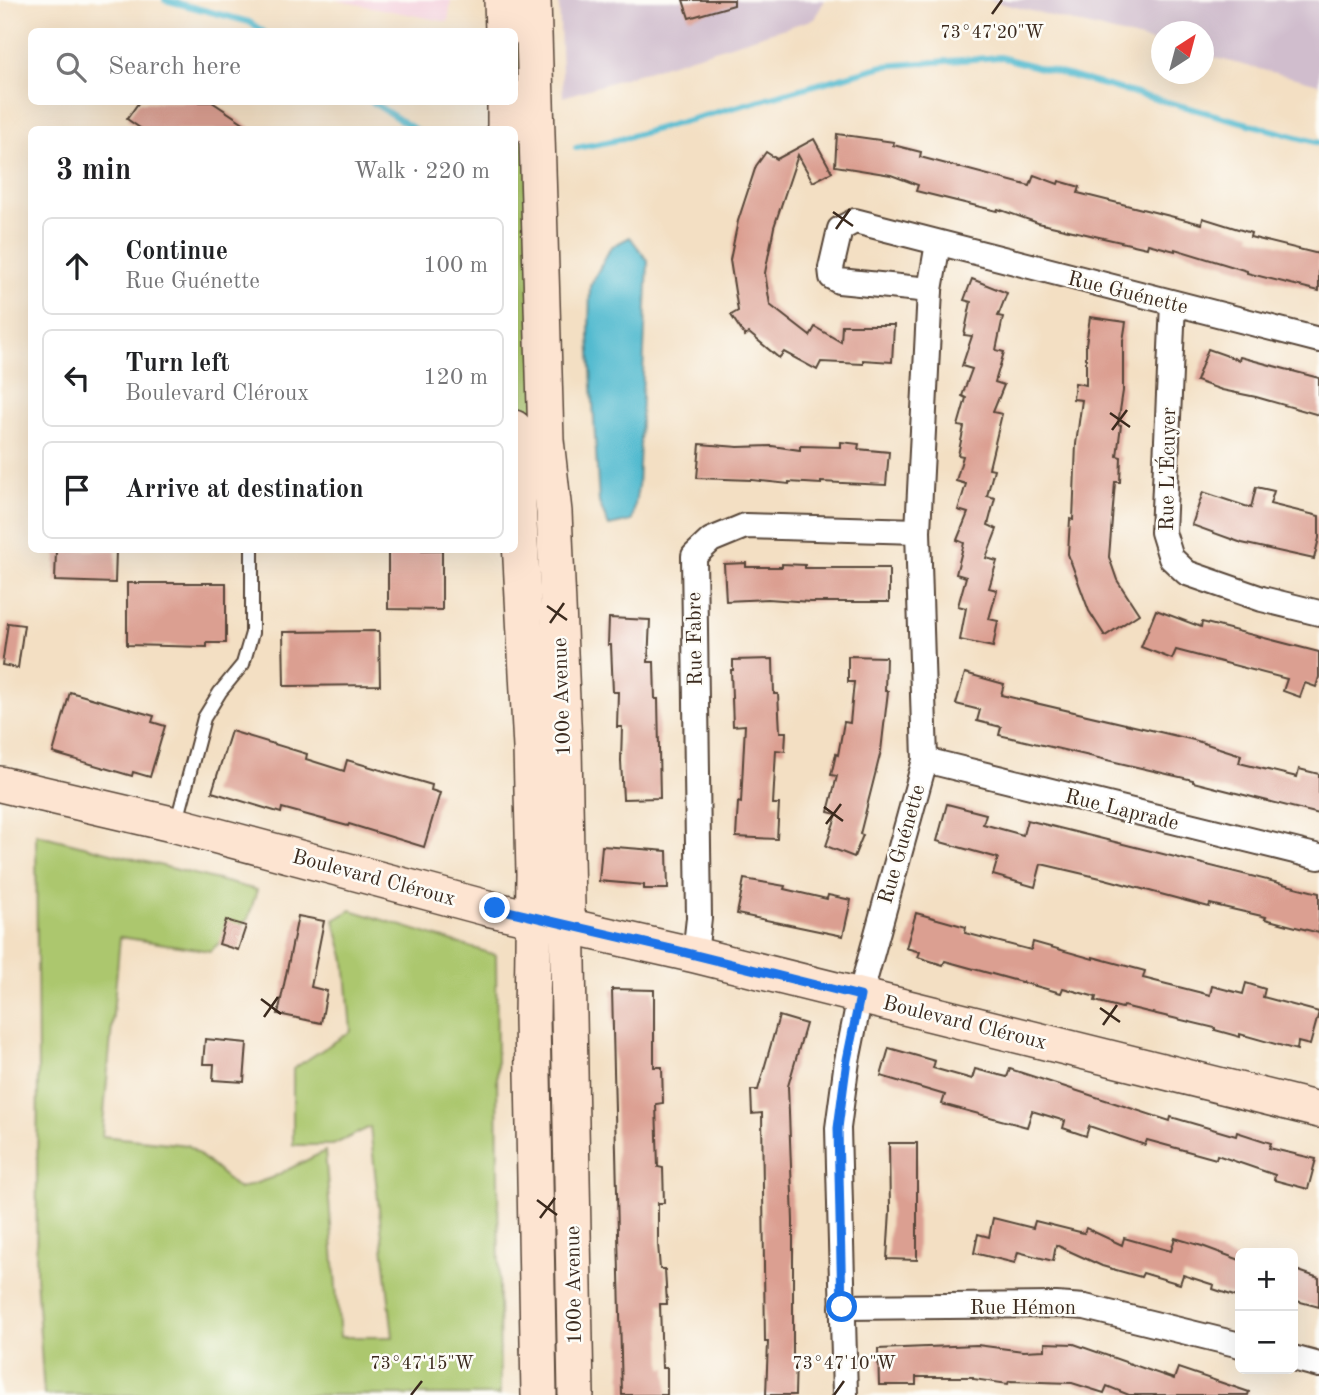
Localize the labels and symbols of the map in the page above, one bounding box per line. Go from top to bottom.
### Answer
north arrow [1151,21,1214,84]
text: 73°47'20"W [940,24,1044,42]
street label: Rue Guénette [1065,268,1190,319]
street label: Rue L'Écuyer [1153,406,1180,531]
street label: Rue Fabre [684,592,707,686]
street label: 100e Avenue [550,637,575,757]
street label: Rue Guénette [875,782,930,907]
street label: Rue Laprade [1062,786,1181,835]
street label: Boulevard Cléroux [290,847,458,910]
route end [479,892,510,923]
street label: Boulevard Cléroux [880,993,1049,1054]
street label: 100e Avenue [563,1225,586,1345]
route start [826,1291,857,1322]
street label: Rue Hémon [970,1298,1076,1319]
text: 73°47'15"W [370,1355,474,1373]
text: 73°47'10"W [792,1355,896,1373]

